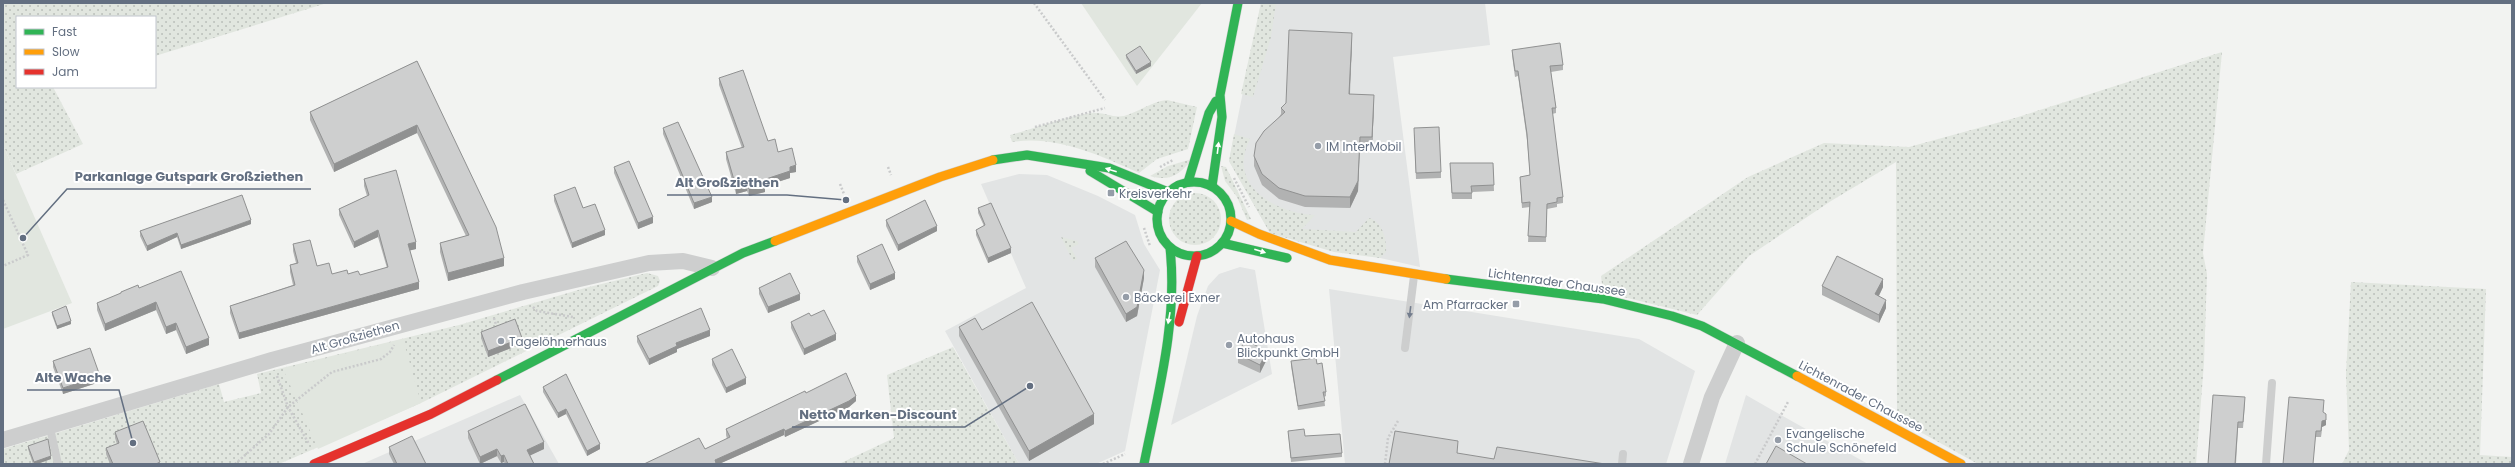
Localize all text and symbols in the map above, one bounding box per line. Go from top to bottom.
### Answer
legend [16,16,156,88]
text: Fast [52,23,77,40]
text: Slow [52,43,80,60]
text: Jam [52,63,79,80]
place label: IM InterMobil [1326,138,1401,155]
marker: IM InterMobil [1313,141,1323,151]
one-way arrow [1215,142,1221,154]
callout: Parkanlage Gutspark Großziethen [67,164,311,189]
text: Parkanlage Gutspark Großziethen [75,167,303,186]
one-way arrow [1105,167,1117,173]
callout: Alt Großziethen [667,170,787,195]
text: Alt Großziethen [675,173,779,192]
place label: Kreisverkehr [1119,185,1192,202]
marker: Kreisverkehr [1106,188,1116,198]
one-way arrow [1255,248,1267,254]
street label: Lichtenrader Chaussee [1487,264,1627,300]
place label: Bäckerei Exner [1134,289,1220,306]
marker: Bäckerei Exner [1121,292,1131,302]
place label: Am Pfarracker [1423,296,1509,313]
marker: Am Pfarracker [1511,299,1521,309]
one-way arrow [1407,306,1413,318]
one-way arrow [1165,312,1171,324]
street label: Alt Großziethen [309,316,401,358]
place label: Autohaus Blickpunkt GmbH [1237,330,1339,361]
place label: Tagelöhnerhaus [509,333,607,350]
marker: Tagelöhnerhaus [496,336,506,346]
marker: Autohaus Blickpunkt GmbH [1224,340,1234,350]
street label: Lichtenrader Chaussee [1796,356,1926,436]
callout: Alte Wache [27,365,119,390]
text: Alte Wache [35,368,111,387]
callout: Netto Marken-Discount [792,402,965,427]
text: Netto Marken-Discount [799,405,957,424]
place label: Evangelische Schule Schönefeld [1786,425,1897,456]
marker: Evangelische Schule Schönefeld [1773,435,1783,445]

